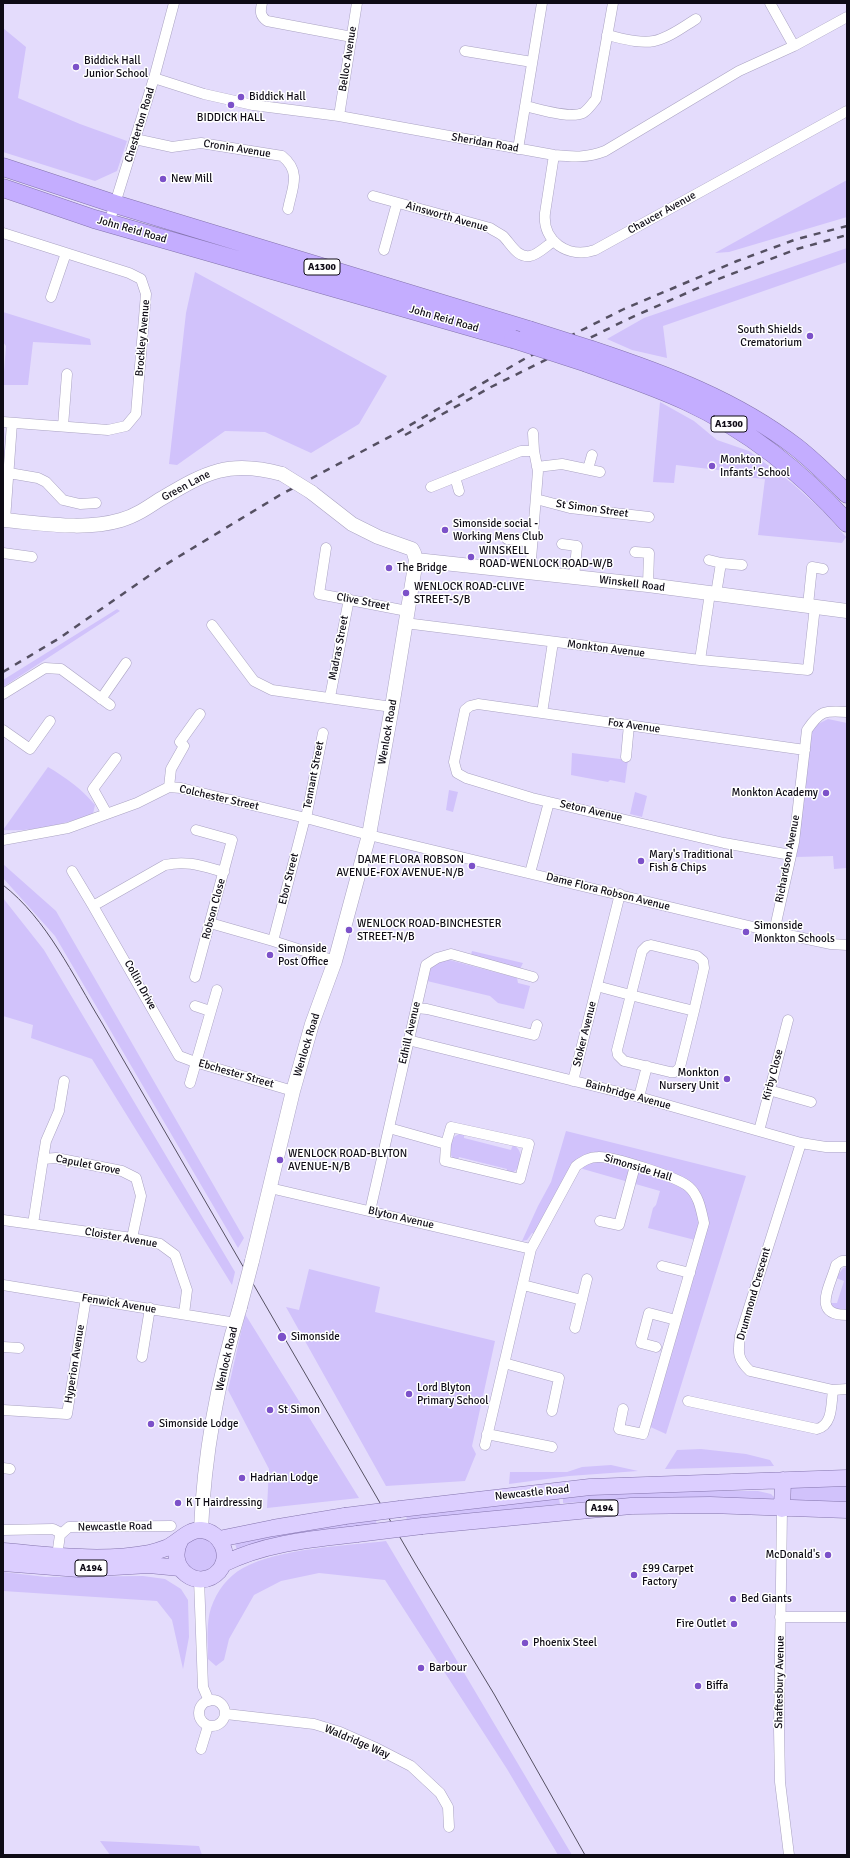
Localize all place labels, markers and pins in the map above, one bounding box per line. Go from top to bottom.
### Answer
place label: Biddick Hall Junior School [84,54,148,80]
marker: Biddick Hall Junior School [71,62,81,72]
place label: Biddick Hall [249,90,306,104]
marker: Biddick Hall [236,92,246,102]
marker: BIDDICK HALL [226,100,236,110]
place label: BIDDICK HALL [197,111,265,125]
place label: New Mill [171,172,212,186]
marker: New Mill [158,174,168,184]
place label: South Shields Crematorium [738,323,802,349]
marker: South Shields Crematorium [805,331,815,341]
place label: Monkton Infants' School [720,453,790,479]
marker: Monkton Infants' School [707,461,717,471]
place label: Simonside social - Working Mens Club [453,517,544,543]
marker: Simonside social - Working Mens Club [440,525,450,535]
place label: WINSKELL ROAD-WENLOCK ROAD-W/B [479,544,613,570]
marker: WINSKELL ROAD-WENLOCK ROAD-W/B [466,552,476,562]
place label: The Bridge [397,561,447,575]
marker: The Bridge [384,563,394,573]
place label: WENLOCK ROAD-CLIVE STREET-S/B [414,580,525,606]
marker: WENLOCK ROAD-CLIVE STREET-S/B [401,588,411,598]
place label: Monkton Academy [732,786,818,800]
marker: Monkton Academy [821,788,831,798]
place label: Mary's Traditional Fish & Chips [649,848,733,874]
place label: DAME FLORA ROBSON AVENUE-FOX AVENUE-N/B [336,853,464,879]
marker: Mary's Traditional Fish & Chips [636,856,646,866]
marker: DAME FLORA ROBSON AVENUE-FOX AVENUE-N/B [467,861,477,871]
place label: WENLOCK ROAD-BINCHESTER STREET-N/B [357,917,501,943]
place label: Simonside Monkton Schools [754,919,835,945]
marker: WENLOCK ROAD-BINCHESTER STREET-N/B [344,925,354,935]
marker: Simonside Monkton Schools [741,927,751,937]
place label: Simonside Post Office [278,942,328,968]
marker: Simonside Post Office [265,950,275,960]
place label: Monkton Nursery Unit [659,1066,719,1092]
marker: Monkton Nursery Unit [722,1074,732,1084]
place label: WENLOCK ROAD-BLYTON AVENUE-N/B [288,1147,407,1173]
marker: WENLOCK ROAD-BLYTON AVENUE-N/B [275,1155,285,1165]
place label: Simonside [291,1330,340,1344]
marker: Simonside [276,1331,288,1343]
place label: Lord Blyton Primary School [417,1381,488,1407]
marker: Lord Blyton Primary School [404,1389,414,1399]
place label: St Simon [278,1403,320,1417]
marker: St Simon [265,1405,275,1415]
place label: Simonside Lodge [159,1417,238,1431]
marker: Simonside Lodge [146,1419,156,1429]
place label: Hadrian Lodge [250,1471,318,1485]
marker: Hadrian Lodge [237,1473,247,1483]
place label: K T Hairdressing [186,1496,262,1510]
marker: K T Hairdressing [173,1498,183,1508]
place label: McDonald's [765,1548,820,1562]
marker: McDonald's [823,1550,833,1560]
place label: £99 Carpet Factory [642,1562,694,1588]
marker: £99 Carpet Factory [629,1570,639,1580]
place label: Bed Giants [741,1592,792,1606]
marker: Bed Giants [728,1594,738,1604]
place label: Fire Outlet [676,1617,726,1631]
marker: Fire Outlet [729,1619,739,1629]
place label: Phoenix Steel [533,1636,597,1650]
marker: Phoenix Steel [520,1638,530,1648]
place label: Barbour [429,1661,467,1675]
marker: Barbour [416,1663,426,1673]
place label: Biffa [706,1679,728,1693]
marker: Biffa [693,1681,703,1691]

